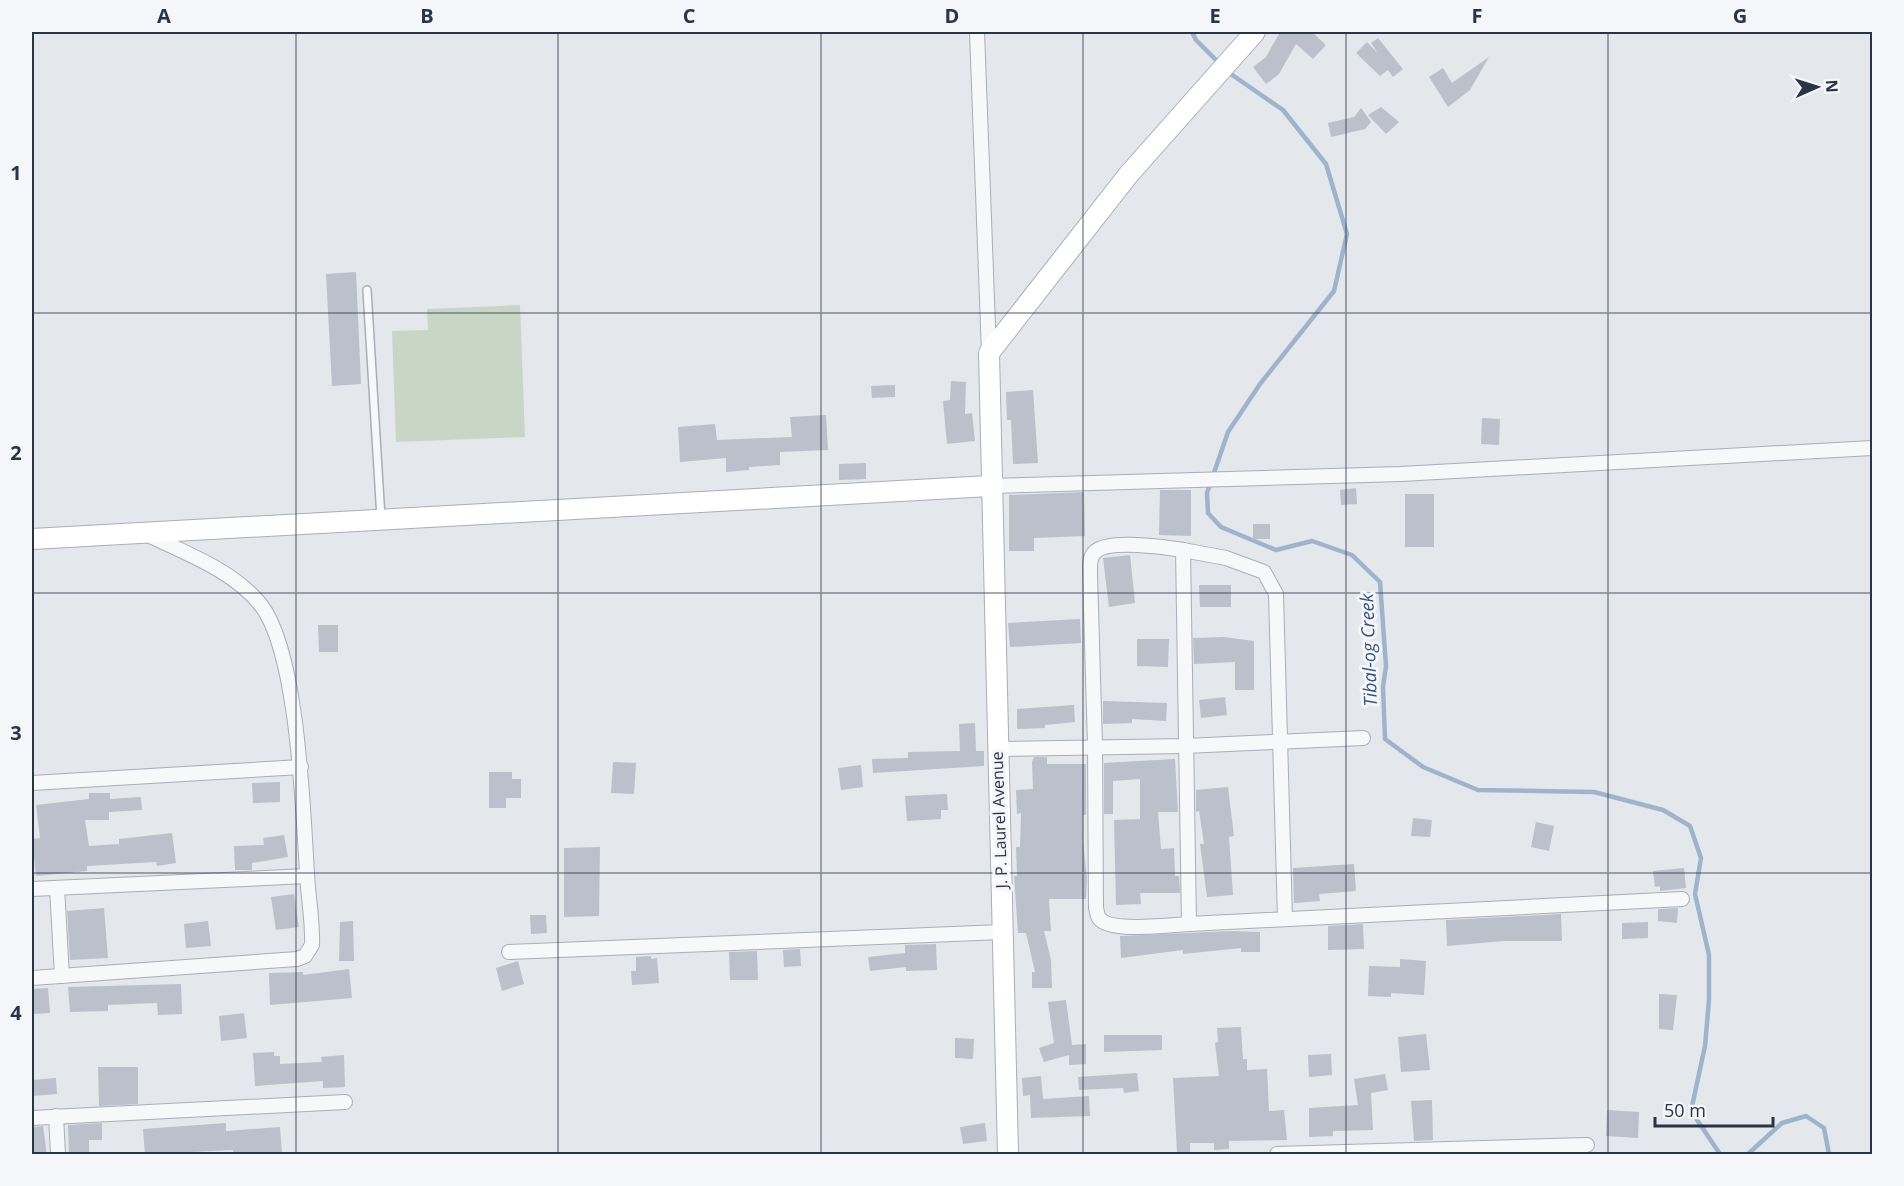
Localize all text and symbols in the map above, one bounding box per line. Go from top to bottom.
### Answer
text: A [157,2,171,29]
text: B [420,2,434,29]
text: C [683,2,696,29]
text: D [945,2,959,29]
text: E [1209,2,1221,29]
text: F [1472,2,1482,29]
text: G [1733,2,1747,29]
north arrow [1787,57,1847,117]
text: N [1821,79,1843,93]
text: 1 [10,159,22,186]
text: 2 [10,439,22,466]
water label: Tibal-og Creek [1354,592,1382,707]
text: 3 [10,719,22,746]
street label: J. P. Laurel Avenue [986,751,1012,891]
text: 4 [10,999,22,1026]
scale bar [1655,1090,1774,1128]
text: 50 m [1664,1098,1706,1122]

